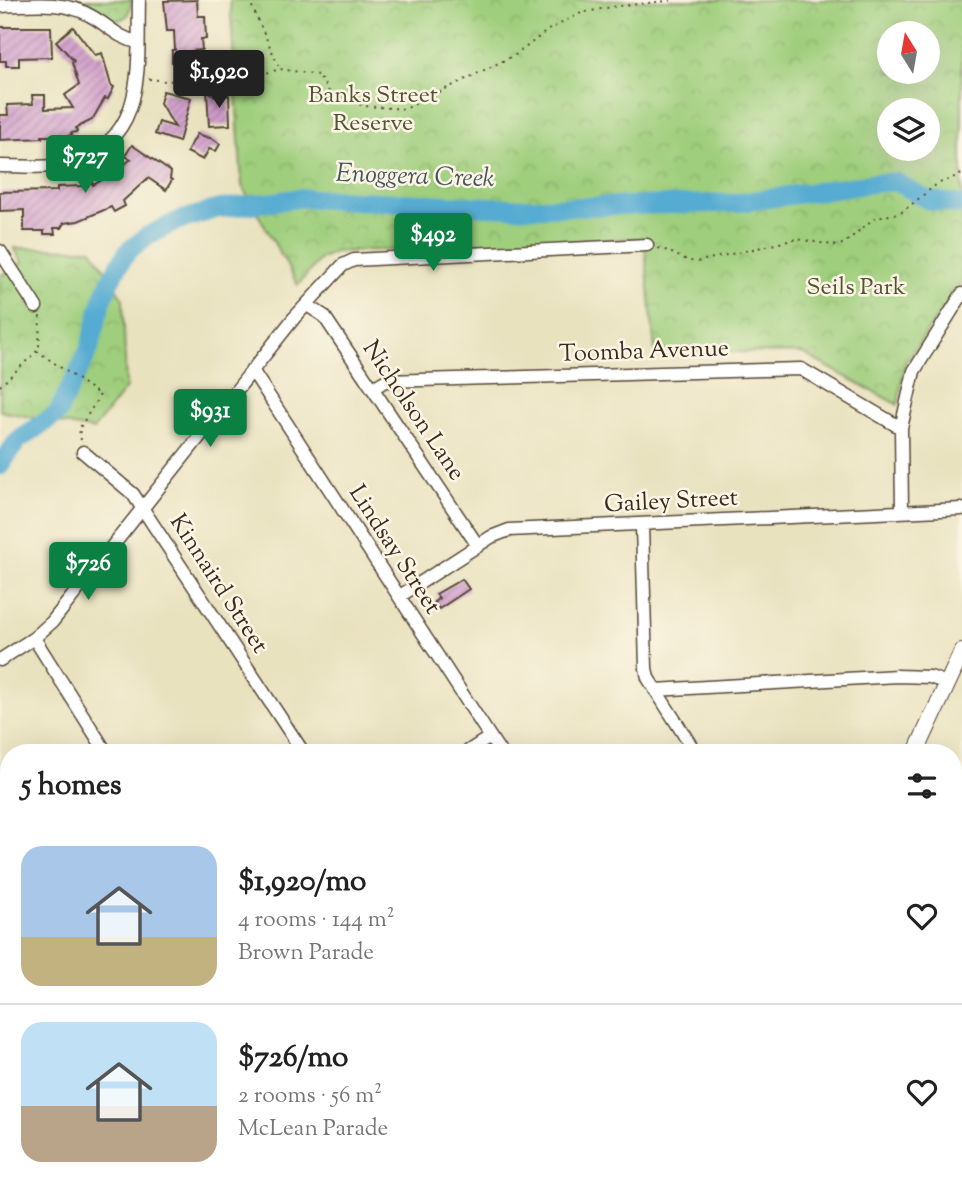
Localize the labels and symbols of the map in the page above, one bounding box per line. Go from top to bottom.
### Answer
north arrow [877,21,940,84]
pin: $1,920 [162,50,276,110]
park label: Banks Street Reserve [308,79,438,141]
pin: $727 [44,136,126,195]
water label: Enoggera Creek [335,156,495,198]
pin: $492 [392,214,474,273]
park label: Seils Park [806,271,906,305]
street label: Toomba Avenue [558,332,730,372]
street label: Nicholson Lane [353,334,473,488]
pin: $931 [169,390,251,449]
street label: Lindsay Street [339,479,449,621]
street label: Gailey Street [603,482,739,522]
street label: Kinnaird Street [160,508,276,660]
pin: $726 [47,542,129,602]

